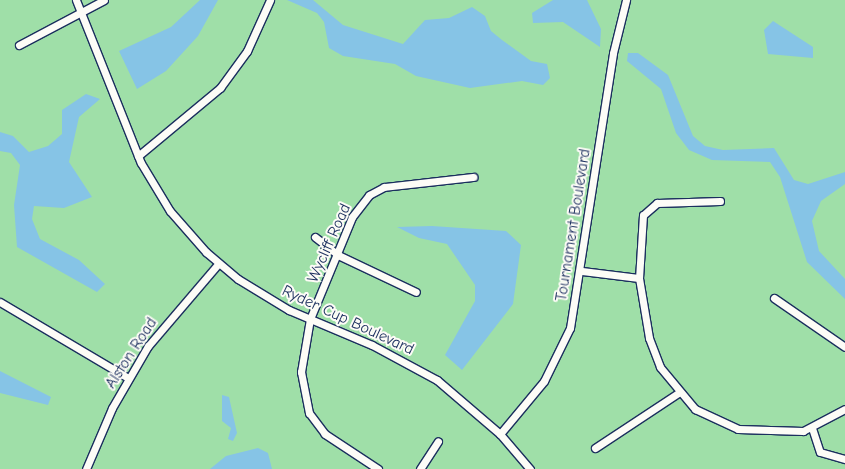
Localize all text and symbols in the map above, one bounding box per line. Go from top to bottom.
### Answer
street label: Tournament Boulevard [551,147,595,303]
street label: Wycliff Road [303,201,355,285]
street label: Ryder Cup Boulevard [279,281,417,359]
street label: Alston Road [101,314,161,392]

